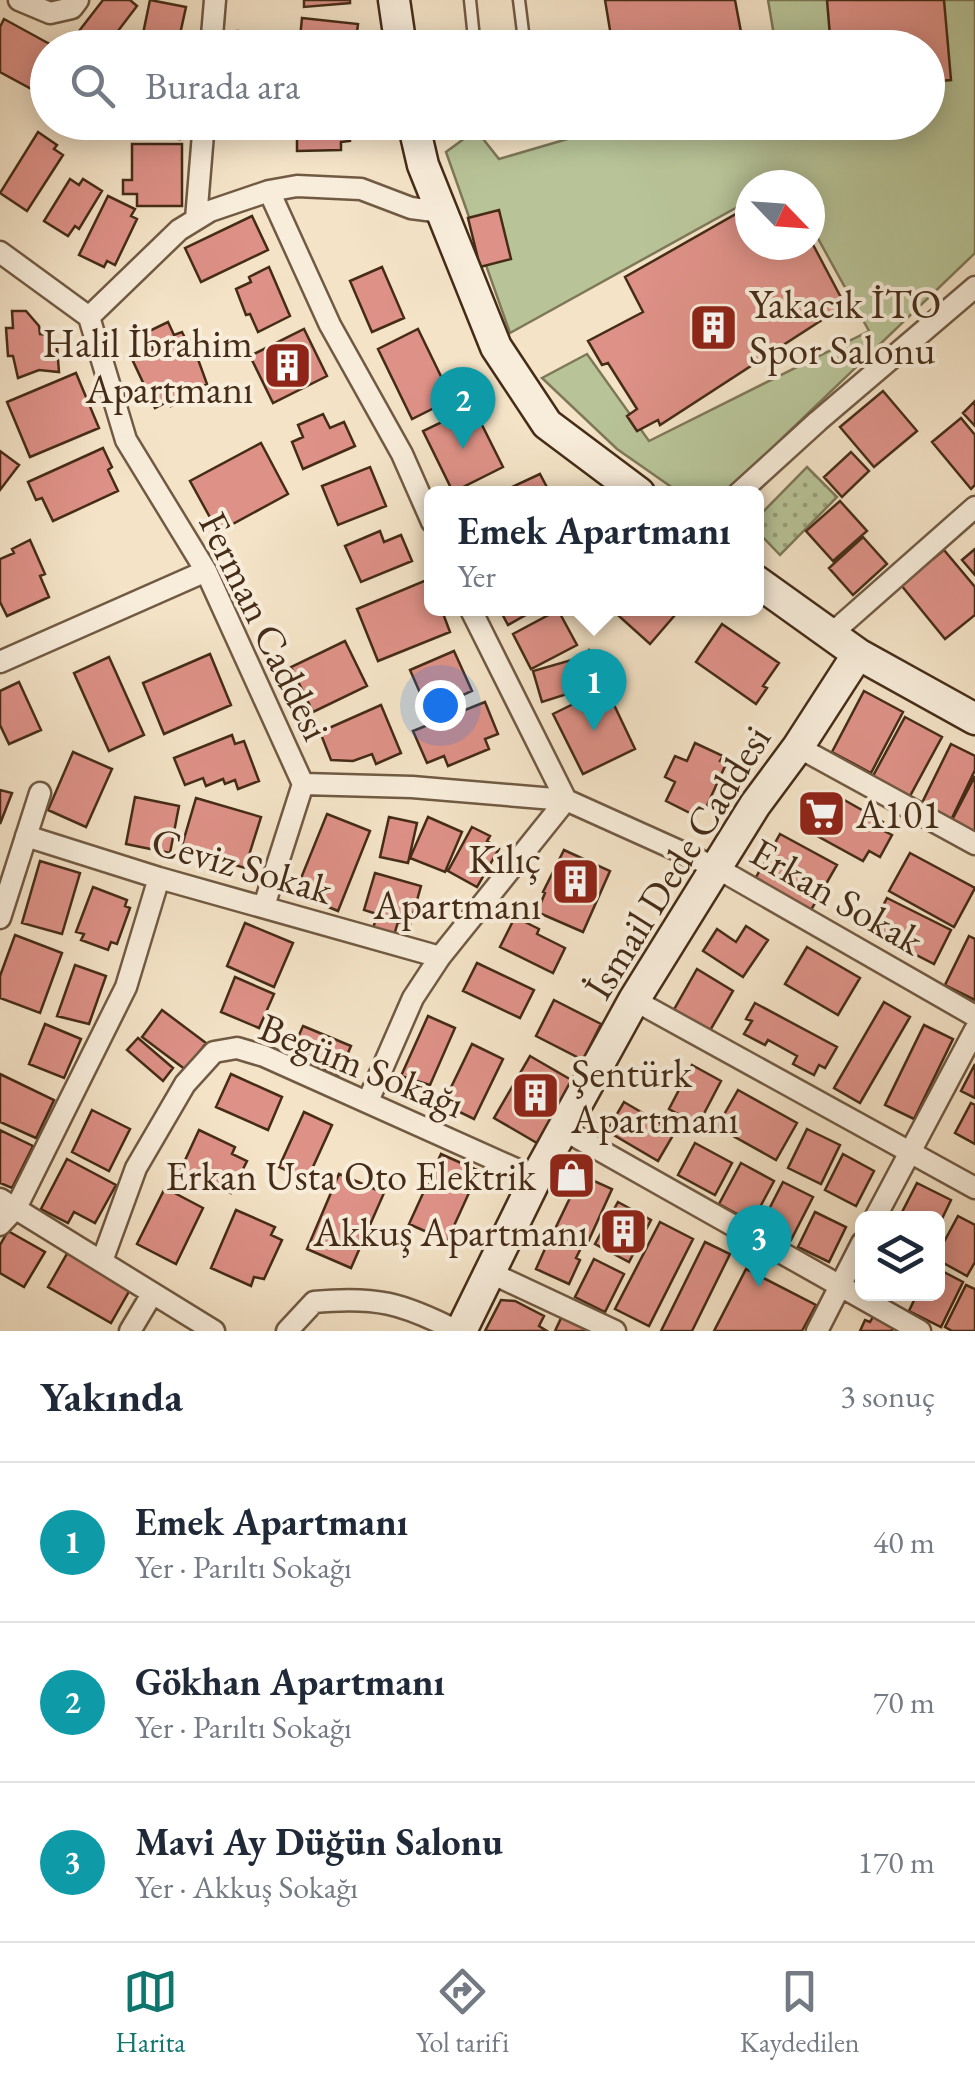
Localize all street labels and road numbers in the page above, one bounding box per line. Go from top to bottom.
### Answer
street label: Ferman Caddesi [187,503,343,749]
street label: İsmail Dede Caddesi [572,715,782,1009]
street label: Ceviz Sokak [146,814,340,916]
street label: Erkan Sokak [741,826,934,967]
street label: Begüm Sokağı [252,1000,472,1130]

